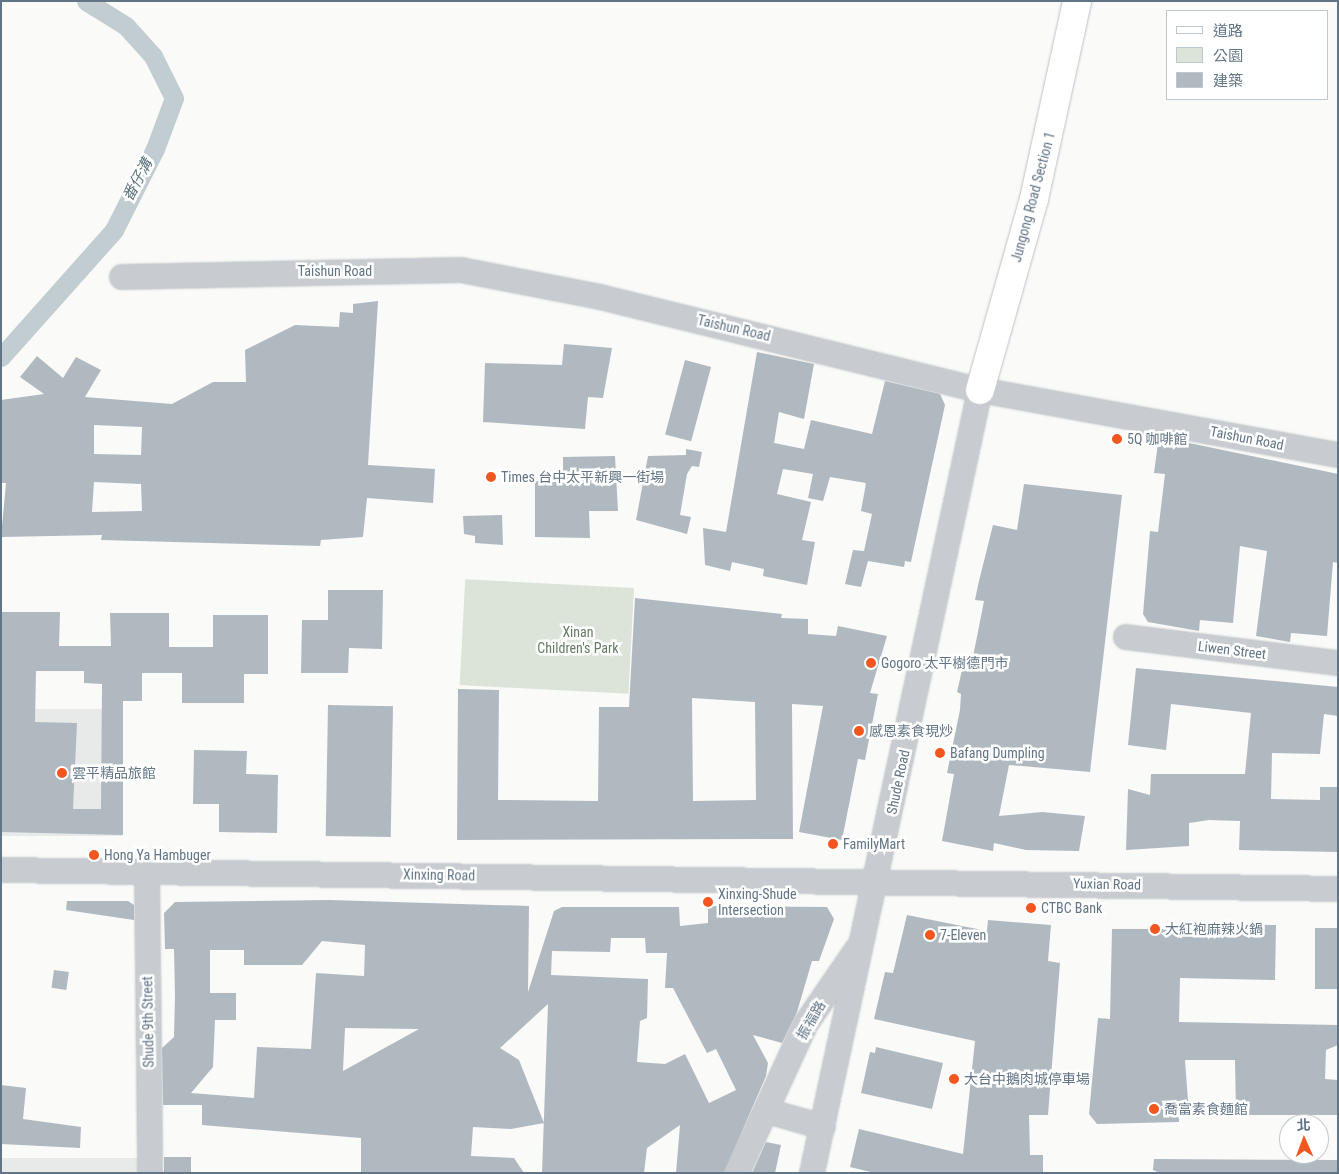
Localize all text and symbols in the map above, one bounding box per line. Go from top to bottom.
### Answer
legend [1166,10,1329,100]
text: 道路 [1213,22,1243,40]
text: 公園 [1213,47,1243,65]
text: 建築 [1213,72,1243,90]
street label: Jungong Road Section 1 [1008,130,1058,264]
water label: 番仔溝 [119,156,157,204]
street label: Taishun Road [298,263,372,279]
street label: Taishun Road [696,311,772,345]
street label: Taishun Road [1209,423,1285,453]
place label: 5Q 咖啡館 [1127,431,1188,447]
marker: 5Q 咖啡館 [1111,433,1123,445]
place label: Times 台中太平新興一街場 [501,469,664,485]
marker: Times 台中太平新興一街場 [485,471,497,483]
park label: Xinan Children's Park [537,624,619,656]
street label: Liwen Street [1197,637,1267,663]
place label: Gogoro 太平樹德門市 [881,655,1009,671]
marker: Gogoro 太平樹德門市 [865,657,877,669]
place label: 感恩素食現炒 [869,723,953,739]
marker: 感恩素食現炒 [853,725,865,737]
place label: Bafang Dumpling [950,745,1045,761]
marker: Bafang Dumpling [934,747,946,759]
street label: Shude Road [883,748,913,816]
place label: 雲平精品旅館 [72,765,156,781]
marker: 雲平精品旅館 [56,767,68,779]
place label: FamilyMart [843,836,905,852]
marker: FamilyMart [827,838,839,850]
place label: Hong Ya Hambuger [104,847,211,863]
marker: Hong Ya Hambuger [88,849,100,861]
street label: Xinxing Road [403,866,475,884]
street label: Yuxian Road [1073,875,1141,893]
place label: Xinxing-Shude Intersection [718,886,797,919]
marker: Xinxing-Shude Intersection [702,896,714,908]
place label: CTBC Bank [1041,900,1102,916]
marker: CTBC Bank [1025,902,1037,914]
place label: 大紅袍麻辣火鍋 [1165,921,1263,937]
marker: 大紅袍麻辣火鍋 [1149,923,1161,935]
place label: 7-Eleven [940,927,986,943]
marker: 7-Eleven [924,929,936,941]
street label: Shude 9th Street [139,976,157,1068]
street label: 振福路 [793,998,829,1042]
place label: 大台中鵝肉城停車場 [964,1071,1090,1087]
marker: 大台中鵝肉城停車場 [948,1073,960,1085]
place label: 喬富素食麵館 [1164,1101,1248,1117]
marker: 喬富素食麵館 [1148,1103,1160,1115]
north arrow [1279,1114,1329,1164]
text: 北 [1296,1117,1311,1133]

